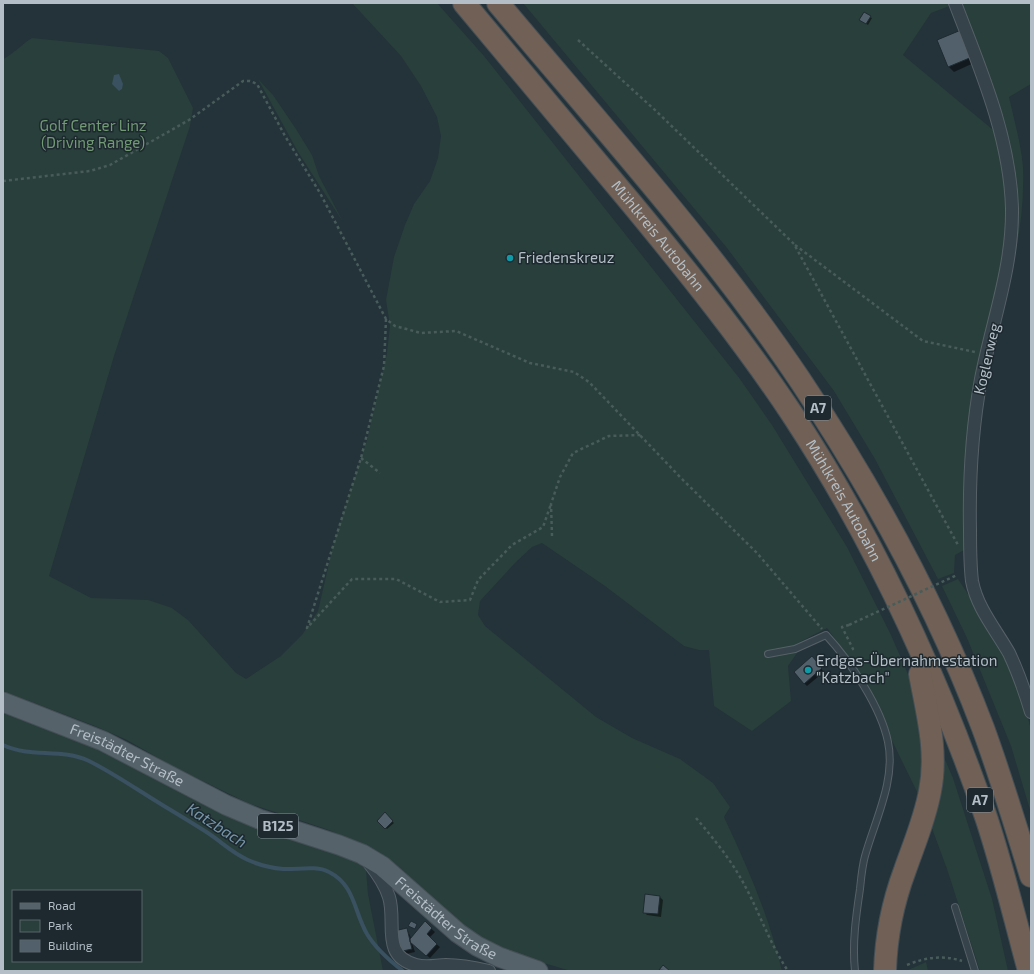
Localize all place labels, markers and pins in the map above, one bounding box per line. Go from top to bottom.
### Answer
place label: Friedenskreuz [518,248,614,266]
marker: Friedenskreuz [505,253,515,263]
place label: Erdgas-Übernahmestation "Katzbach" [816,651,997,686]
marker: Erdgas-Übernahmestation "Katzbach" [803,665,813,675]

